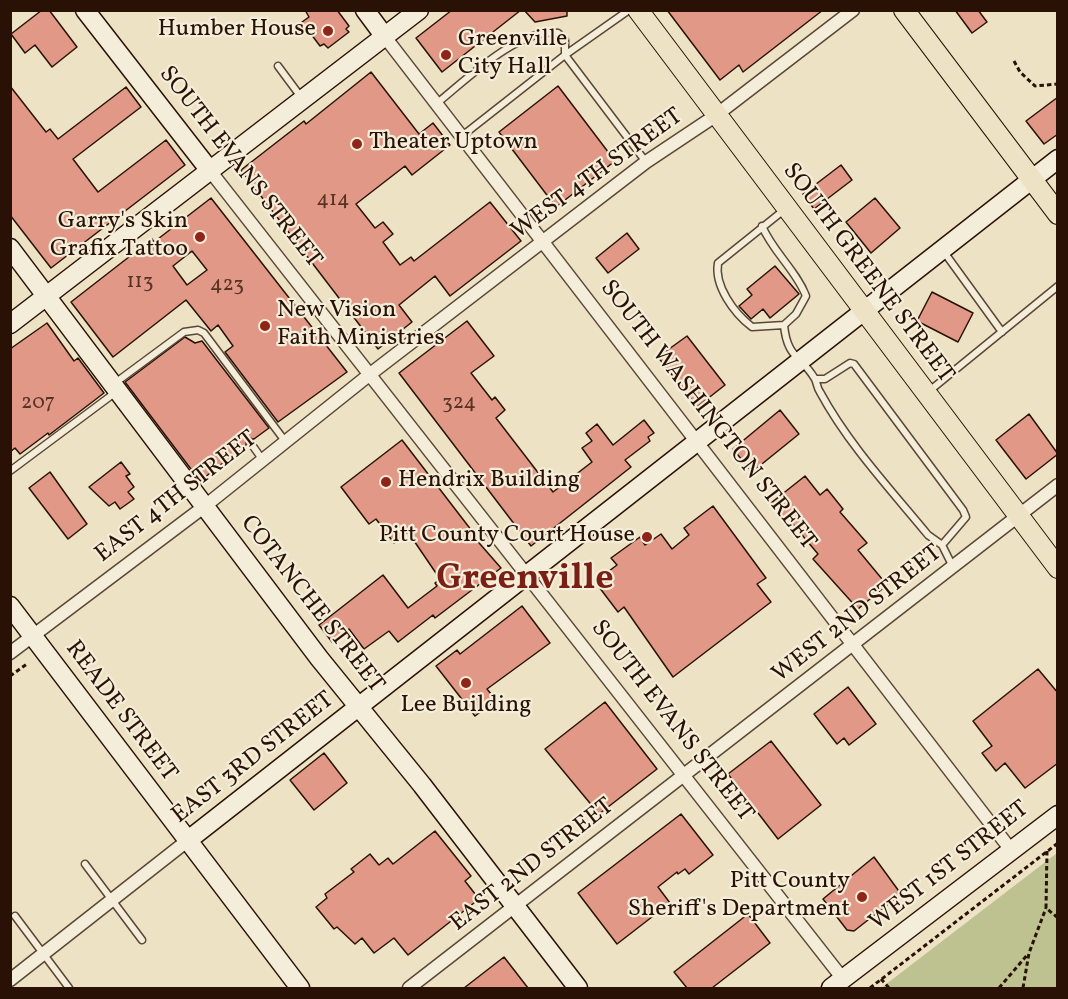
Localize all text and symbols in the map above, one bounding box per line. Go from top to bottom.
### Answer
place label: Humber House [158,17,316,45]
marker: Humber House [321,24,335,38]
place label: Greenville City Hall [458,27,567,83]
marker: Greenville City Hall [439,48,453,62]
street label: SOUTH EVANS STREET [151,62,327,274]
street label: WEST 4TH STREET [507,103,689,247]
place label: Theater Uptown [369,130,538,158]
marker: Theater Uptown [350,137,364,151]
street label: SOUTH GREENE STREET [775,158,959,390]
house number: 414 [316,188,350,214]
place label: Garry's Skin Grafix Tattoo [50,209,188,265]
marker: Garry's Skin Grafix Tattoo [193,230,207,244]
house number: 113 [126,270,154,296]
house number: 423 [210,273,244,299]
street label: SOUTH WASHINGTON STREET [593,275,821,557]
place label: New Vision Faith Ministries [277,298,445,354]
marker: New Vision Faith Ministries [258,319,272,333]
house number: 207 [21,391,55,417]
house number: 324 [442,391,476,417]
street label: EAST 4TH STREET [90,426,264,570]
place label: Hendrix Building [398,468,580,496]
marker: Hendrix Building [379,475,393,489]
street label: COTANCHE STREET [233,511,389,699]
place label: Pitt County Court House [379,523,635,551]
marker: Pitt County Court House [640,530,654,544]
street label: WEST 2ND STREET [768,540,948,690]
district label: Greenville [436,559,614,603]
street label: SOUTH EVANS STREET [583,616,759,828]
street label: READE STREET [58,636,182,788]
marker: Lee Building [459,676,473,690]
street label: EAST 3RD STREET [167,687,341,831]
place label: Lee Building [400,693,532,721]
street label: EAST 2ND STREET [445,793,621,939]
street label: WEST 1ST STREET [864,796,1036,938]
place label: Pitt County Sheriff's Department [628,869,850,925]
marker: Pitt County Sheriff's Department [855,890,869,904]

